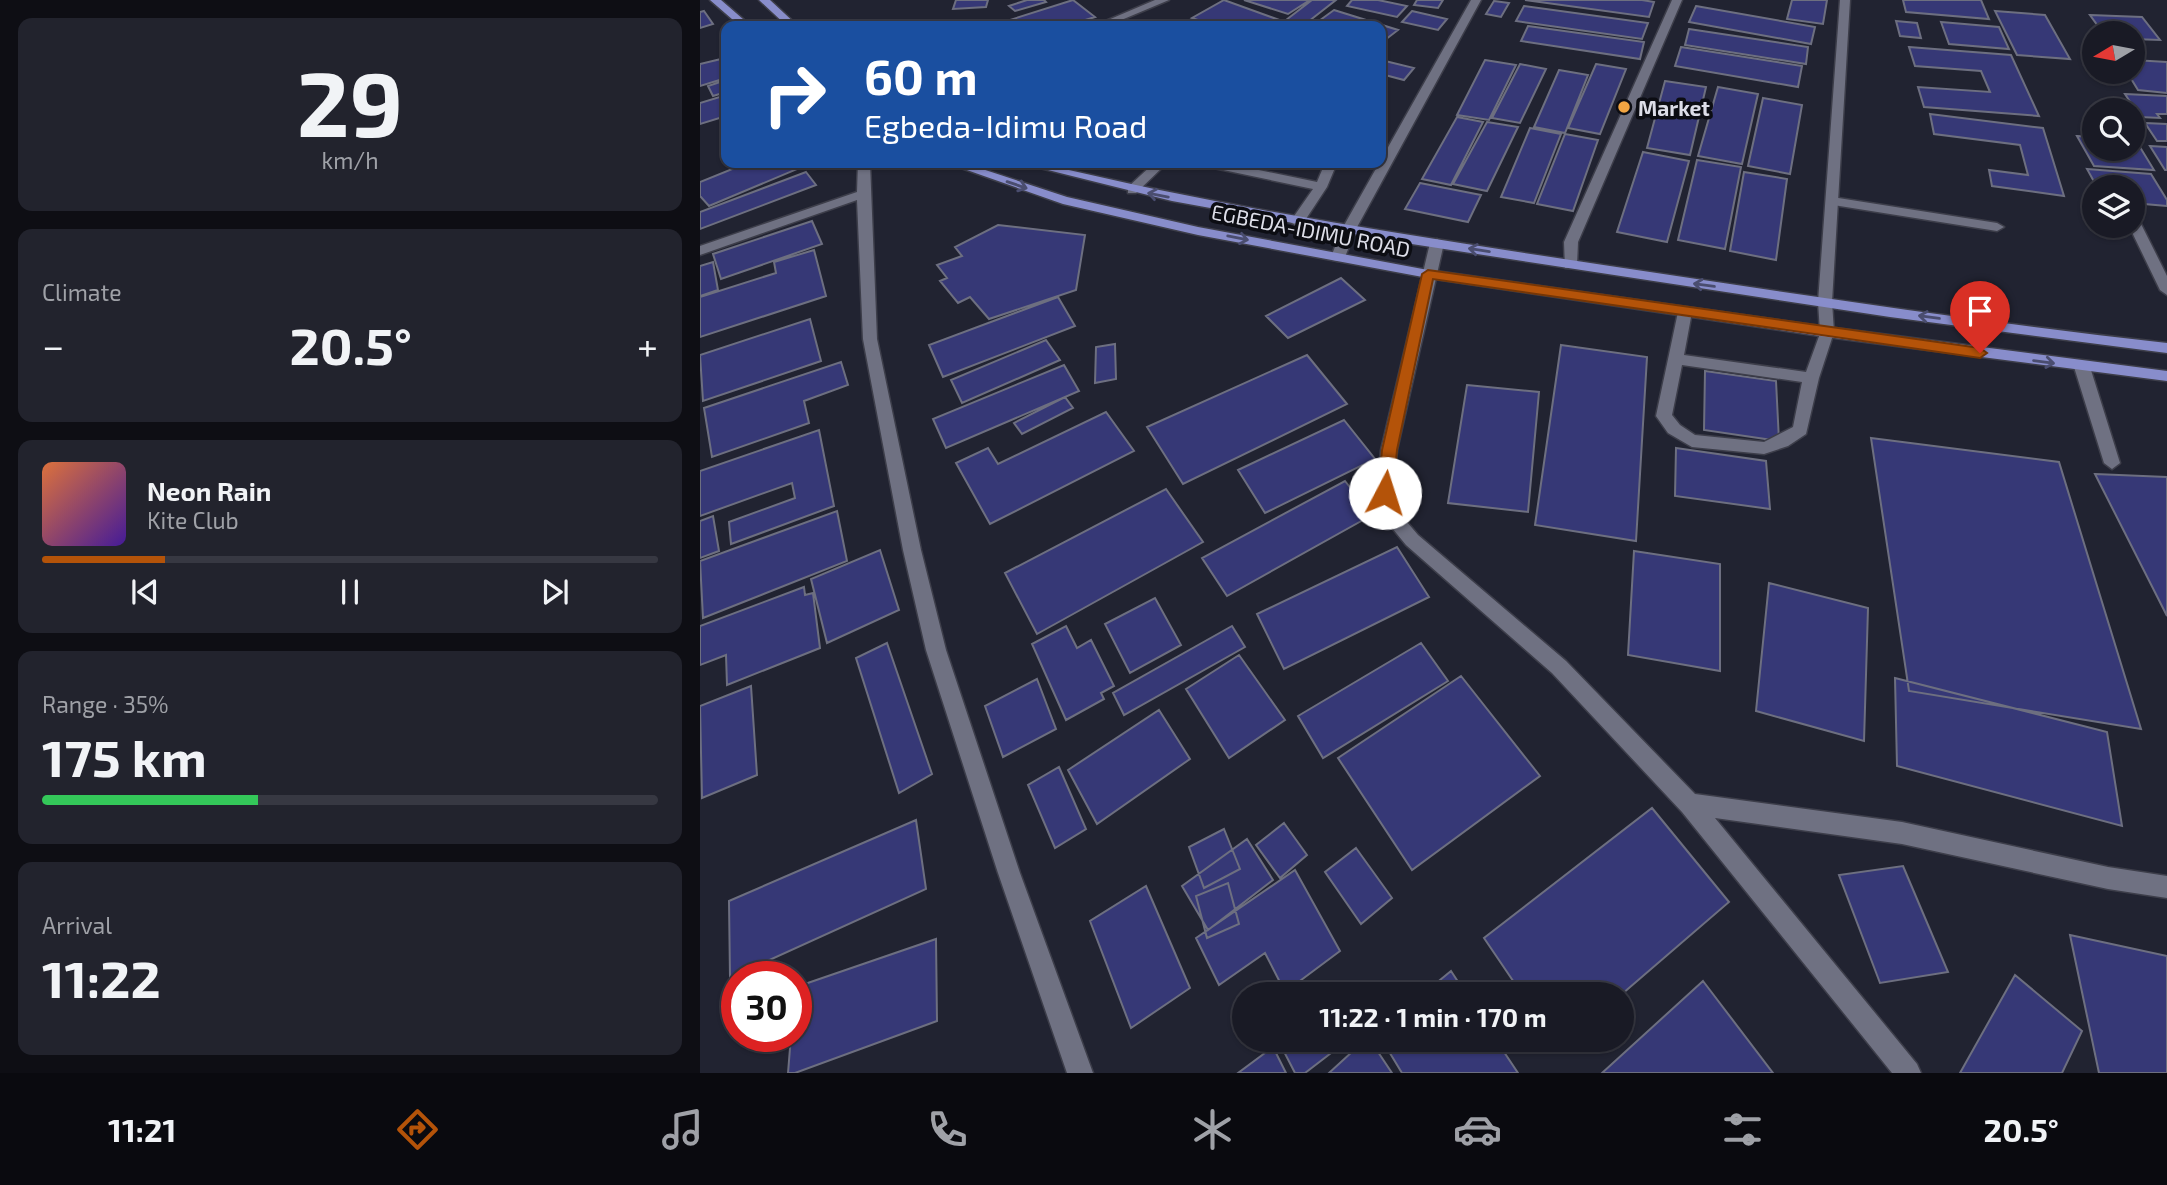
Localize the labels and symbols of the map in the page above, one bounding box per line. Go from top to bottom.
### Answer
north arrow [2082,21,2146,84]
place label: Market [1638,95,1710,120]
marker: Market [1616,99,1632,115]
one-way arrow [1006,179,1028,192]
one-way arrow [1148,188,1170,202]
street label: EGBEDA-IDIMU ROAD [1210,198,1412,262]
one-way arrow [1226,232,1249,245]
one-way arrow [1468,243,1491,256]
one-way arrow [1693,278,1716,291]
pin [1950,281,2010,353]
one-way arrow [1919,310,1941,323]
one-way arrow [2032,355,2055,368]
position arrow [1348,456,1422,530]
speed limit sign: 30 [721,961,812,1052]

